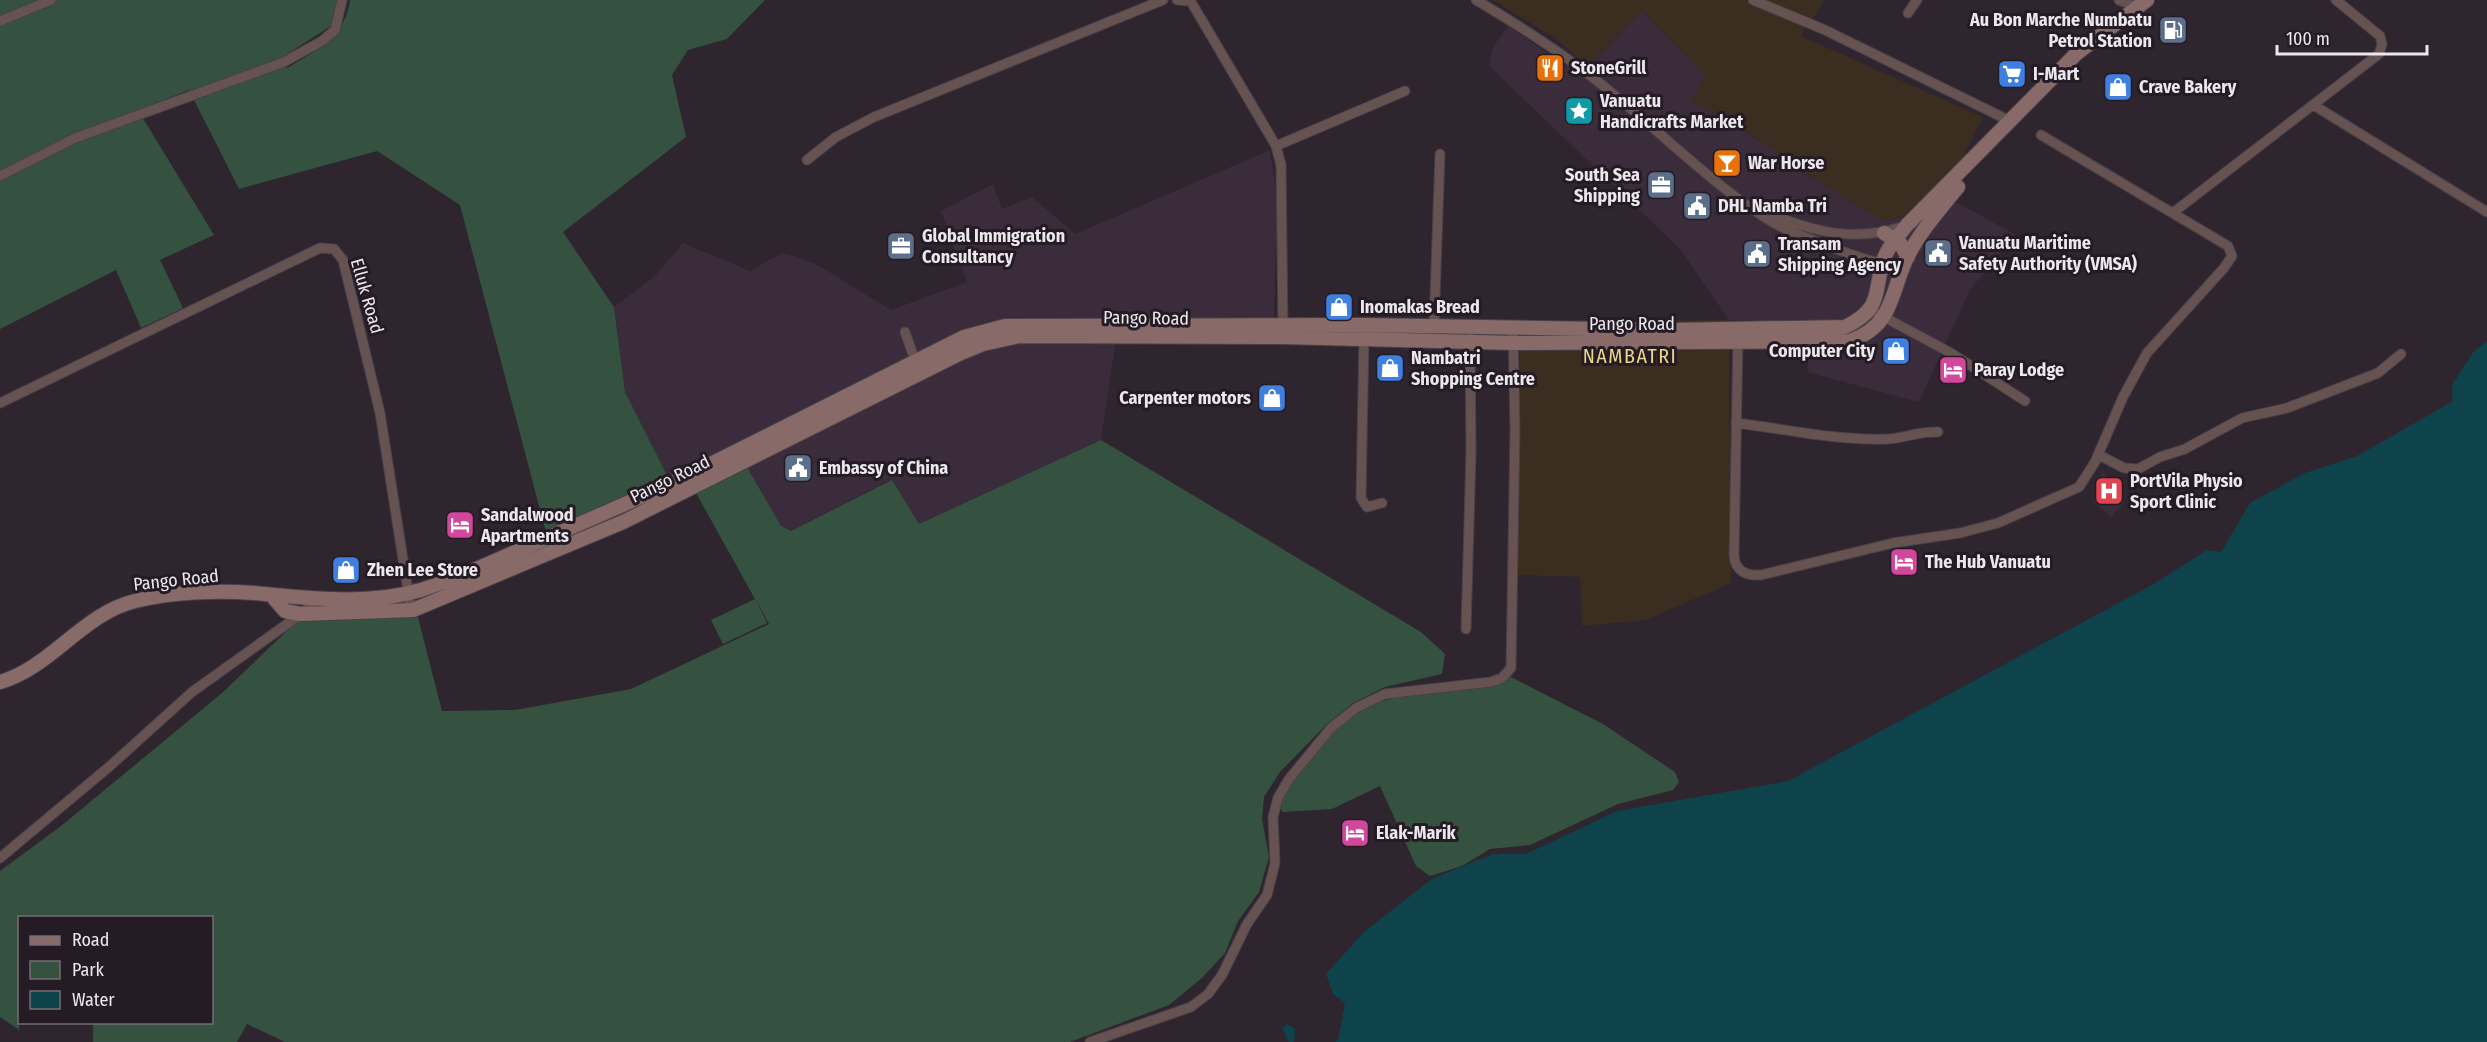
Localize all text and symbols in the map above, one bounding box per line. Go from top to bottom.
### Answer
place label: Au Bon Marche Numbatu Petrol Station [1969,9,2152,52]
fuel station icon: Au Bon Marche Numbatu Petrol Station [2157,14,2189,46]
scale bar [2277,18,2427,56]
text: 100 m [2286,28,2330,50]
restaurant icon: StoneGrill [1534,52,1566,84]
place label: StoneGrill [1571,57,1646,79]
supermarket icon: I-Mart [1996,58,2028,90]
place label: I-Mart [2033,63,2080,85]
shop icon: Crave Bakery [2102,71,2134,103]
place label: Crave Bakery [2139,76,2237,98]
place label: Vanuatu Handicrafts Market [1599,90,1744,133]
place icon: Vanuatu Handicrafts Market [1563,95,1595,127]
bar icon: War Horse [1711,147,1743,179]
place label: War Horse [1748,152,1825,174]
place label: South Sea Shipping [1565,164,1640,207]
office icon: South Sea Shipping [1645,169,1677,201]
public building icon: DHL Namba Tri [1681,190,1713,222]
place label: DHL Namba Tri [1718,195,1827,217]
place label: Global Immigration Consultancy [922,225,1065,268]
office icon: Global Immigration Consultancy [885,230,917,262]
place label: Vanuatu Maritime Safety Authority (VMSA) [1958,232,2137,275]
place label: Transam Shipping Agency [1778,233,1901,276]
public building icon: Vanuatu Maritime Safety Authority (VMSA) [1922,237,1954,269]
public building icon: Transam Shipping Agency [1741,238,1773,270]
street label: Elluk Road [346,256,388,336]
shop icon: Inomakas Bread [1323,291,1355,323]
place label: Inomakas Bread [1360,296,1480,318]
street label: Pango Road [1103,306,1189,330]
street label: Pango Road [1589,313,1675,335]
shop icon: Computer City [1880,335,1912,367]
place label: Computer City [1769,340,1875,362]
district label: NAMBATRI [1583,344,1677,368]
place label: Nambatri Shopping Centre [1411,347,1535,390]
shop icon: Nambatri Shopping Centre [1374,352,1406,384]
hotel icon: Paray Lodge [1937,354,1969,386]
place label: Paray Lodge [1974,359,2064,381]
shop icon: Carpenter motors [1256,382,1288,414]
place label: Carpenter motors [1119,387,1251,409]
street label: Pango Road [627,450,713,508]
public building icon: Embassy of China [782,452,814,484]
place label: Embassy of China [819,457,948,479]
place label: PortVila Physio Sport Clinic [2130,470,2243,513]
hospital icon: PortVila Physio Sport Clinic [2093,475,2125,507]
place label: Sandalwood Apartments [480,504,574,547]
hotel icon: Sandalwood Apartments [444,509,476,541]
hotel icon: The Hub Vanuatu [1888,546,1920,578]
place label: The Hub Vanuatu [1925,551,2051,573]
shop icon: Zhen Lee Store [330,554,362,586]
place label: Zhen Lee Store [367,559,478,581]
street label: Pango Road [132,565,220,595]
hotel icon: Elak-Marik [1339,817,1371,849]
place label: Elak-Marik [1376,822,1457,844]
legend [18,916,213,1024]
text: Road [72,929,109,951]
text: Park [72,959,105,981]
text: Water [72,989,115,1011]

